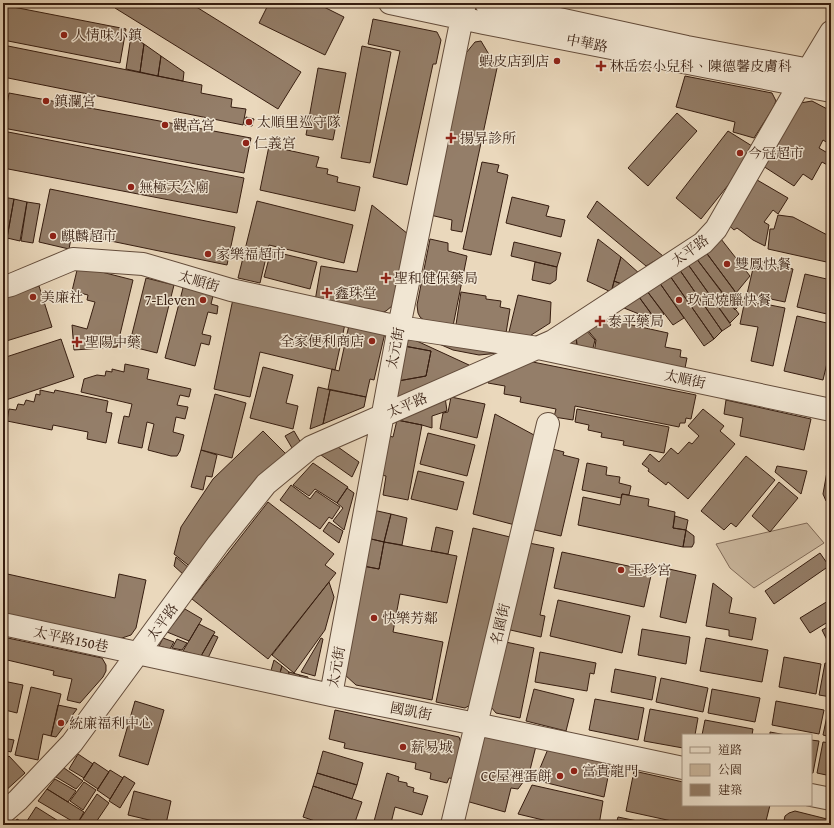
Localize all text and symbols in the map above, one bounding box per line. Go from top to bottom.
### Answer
place label: 人情味小鎮 [72,25,142,45]
street label: 中華路 [564,29,610,57]
marker: 人情味小鎮 [59,30,69,40]
place label: 蝦皮店到店 [479,51,549,71]
marker: 蝦皮店到店 [552,56,562,66]
place label: 林岳宏小兒科、陳德馨皮膚科 [610,56,792,76]
marker: 林岳宏小兒科、陳德馨皮膚科 [595,60,607,72]
place label: 鎮瀾宮 [54,91,96,111]
marker: 鎮瀾宮 [41,96,51,106]
place label: 太順里巡守隊 [257,112,341,132]
place label: 觀音宮 [173,115,215,135]
marker: 太順里巡守隊 [244,117,254,127]
marker: 觀音宮 [160,120,170,130]
place label: 揚昇診所 [460,128,516,148]
marker: 揚昇診所 [445,132,457,144]
place label: 仁義宮 [254,133,296,153]
marker: 仁義宮 [241,138,251,148]
place label: 今冠超市 [748,143,804,163]
marker: 今冠超市 [735,148,745,158]
place label: 無極天公廟 [139,177,209,197]
marker: 無極天公廟 [126,182,136,192]
place label: 麒麟超市 [61,226,117,246]
street label: 太平路 [667,230,713,270]
marker: 麒麟超市 [48,231,58,241]
place label: 家樂福超市 [216,244,286,264]
marker: 家樂福超市 [203,249,213,259]
place label: 雙鳳快餐 [735,254,791,274]
marker: 雙鳳快餐 [722,259,732,269]
street label: 太順街 [176,266,222,296]
place label: 聖和健保藥局 [394,268,478,288]
marker: 聖和健保藥局 [381,273,391,283]
place label: 鑫珠堂 [335,283,377,303]
place label: 美廉社 [41,287,83,307]
marker: 鑫珠堂 [322,288,332,298]
place label: 7-Eleven [145,290,195,310]
place label: 玖記燒臘快餐 [687,290,771,310]
marker: 美廉社 [28,292,38,302]
marker: 7-Eleven [198,295,208,305]
marker: 玖記燒臘快餐 [674,295,684,305]
place label: 泰平藥局 [608,311,664,331]
marker: 泰平藥局 [595,316,605,326]
street label: 太元街 [381,325,409,371]
place label: 全家便利商店 [280,331,364,351]
place label: 聖陽中藥 [85,332,141,352]
marker: 全家便利商店 [367,336,377,346]
marker: 聖陽中藥 [72,337,82,347]
street label: 太順街 [662,365,708,393]
street label: 太平路 [384,388,430,422]
place label: 玉珍宮 [629,560,671,580]
marker: 玉珍宮 [616,565,626,575]
street label: 太平路 [142,599,182,645]
street label: 名園街 [486,601,514,647]
place label: 快樂芳鄰 [382,608,438,628]
marker: 快樂芳鄰 [369,613,379,623]
street label: 太平路150巷 [32,621,110,657]
street label: 太元街 [323,645,349,689]
street label: 國凱街 [388,697,434,725]
place label: 統廉福利中心 [69,713,153,733]
marker: 統廉福利中心 [56,718,66,728]
legend [682,734,812,806]
place label: 薪易城 [411,737,453,757]
text: 道路 [718,741,742,758]
marker: 薪易城 [398,742,408,752]
place label: 富貴龍門 [582,761,638,781]
text: 公園 [718,761,742,778]
place label: CC屋裡蛋餅 [481,766,552,786]
marker: 富貴龍門 [569,766,579,776]
marker: CC屋裡蛋餅 [555,771,565,781]
text: 建築 [718,781,742,798]

